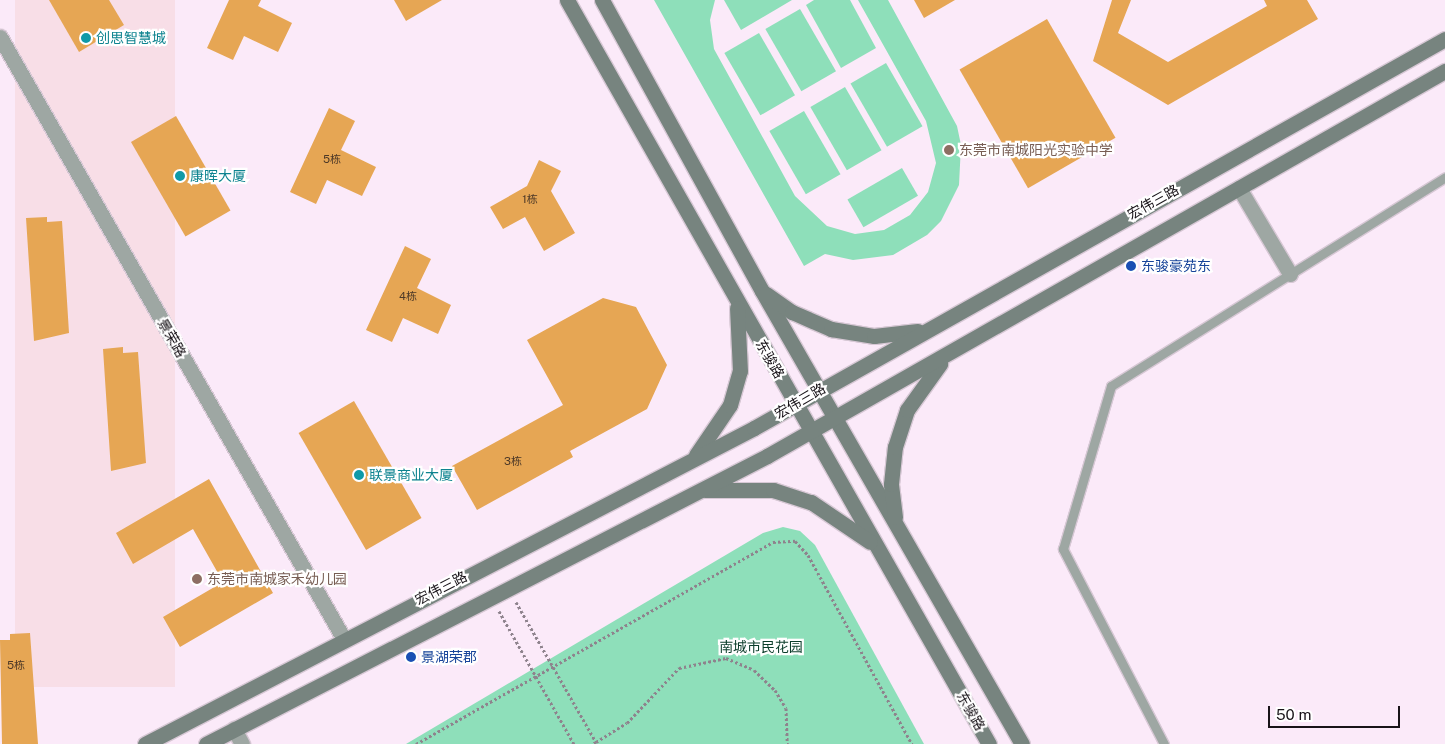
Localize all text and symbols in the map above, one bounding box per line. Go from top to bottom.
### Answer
place label: 创思智慧城 [96,30,166,46]
marker: 创思智慧城 [80,32,92,44]
place label: 东莞市南城阳光实验中学 [959,142,1113,158]
marker: 东莞市南城阳光实验中学 [943,144,955,156]
house number: 5栋 [323,152,341,166]
place label: 康晖大厦 [190,168,246,184]
marker: 康晖大厦 [174,170,186,182]
street label: 宏伟三路 [1124,181,1182,223]
house number: 1栋 [522,192,538,206]
place label: 东骏豪苑东 [1141,258,1211,274]
marker: 东骏豪苑东 [1125,260,1137,272]
house number: 4栋 [399,289,417,303]
street label: 景荣路 [154,316,190,360]
street label: 东骏路 [752,337,788,381]
street label: 宏伟三路 [772,380,828,422]
house number: 3栋 [504,454,522,468]
place label: 联景商业大厦 [369,467,453,483]
marker: 联景商业大厦 [353,469,365,481]
street label: 宏伟三路 [412,568,470,608]
place label: 东莞市南城家禾幼儿园 [207,571,347,587]
marker: 东莞市南城家禾幼儿园 [191,573,203,585]
park label: 南城市民花园 [719,639,803,655]
place label: 景湖荣郡 [421,649,477,665]
marker: 景湖荣郡 [405,651,417,663]
house number: 5栋 [7,658,25,672]
street label: 东骏路 [953,689,989,733]
scale bar [1270,696,1402,728]
text: 50 m [1276,706,1311,723]

